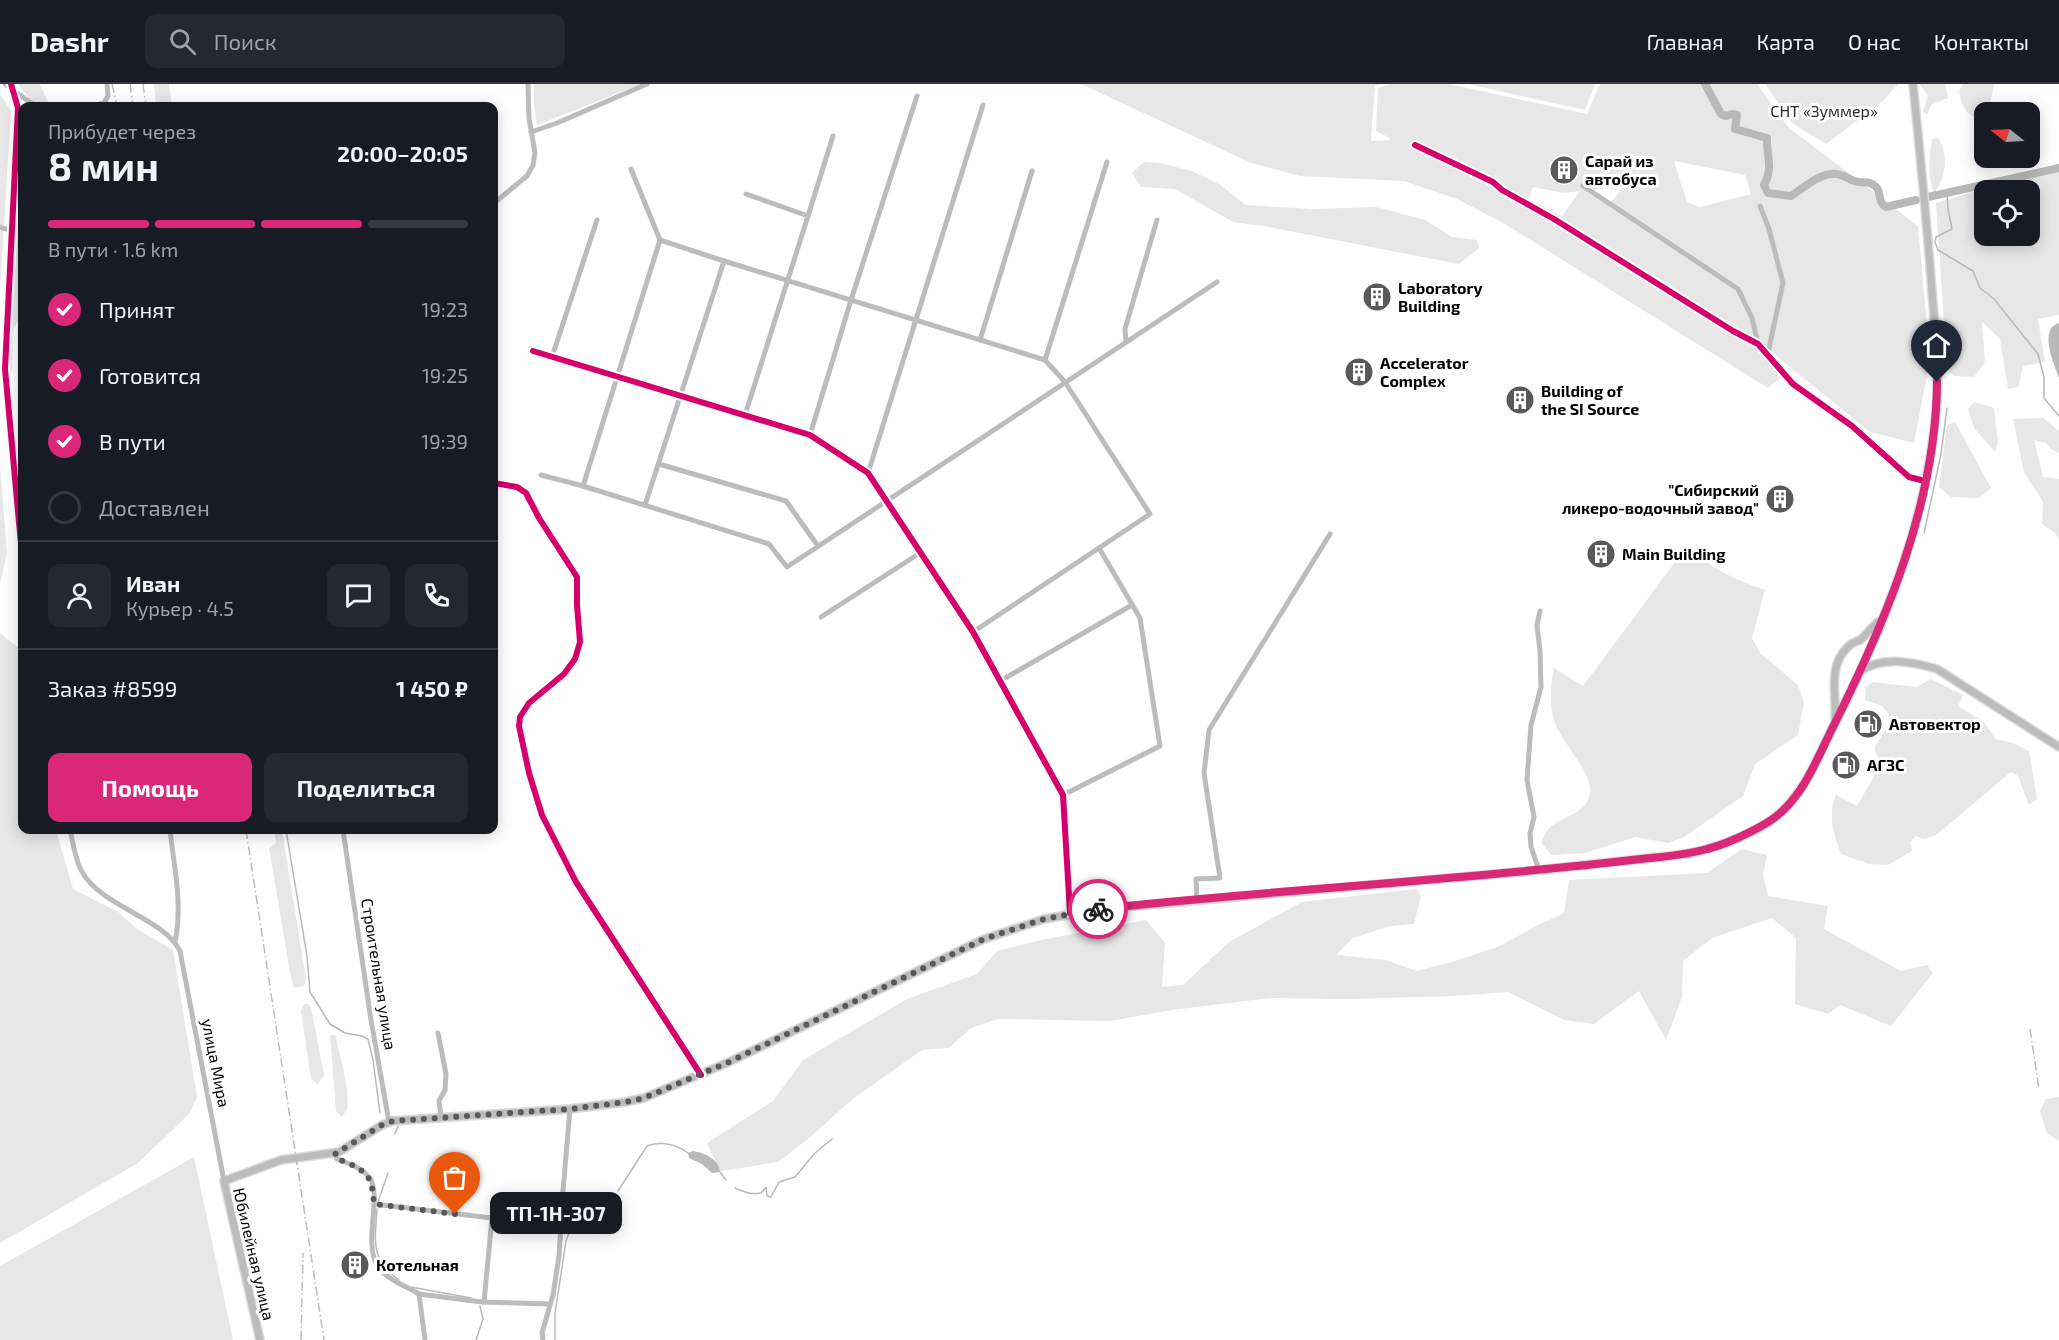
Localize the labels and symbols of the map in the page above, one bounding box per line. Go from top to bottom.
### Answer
park label: СНТ «Зуммер» [1770,101,1878,121]
north arrow [1974,102,2040,168]
place label: Сарай из автобуса [1585,151,1657,188]
building icon: Сарай из автобуса [1548,154,1580,186]
place label: Laboratory Building [1398,278,1482,315]
building icon: Laboratory Building [1361,281,1393,313]
pin [1911,320,1962,382]
place label: Accelerator Complex [1380,353,1469,390]
building icon: Accelerator Complex [1343,356,1375,388]
place label: Building of the SI Source [1541,381,1639,418]
building icon: Building of the SI Source [1504,384,1536,416]
place label: "Сибирский ликеро-водочный завод" [1562,480,1759,517]
building icon: "Сибирский ликеро-водочный завод" [1764,483,1796,515]
building icon: Main Building [1585,538,1617,570]
place label: Main Building [1622,544,1726,563]
fuel station icon: Автовектор [1852,708,1884,740]
place label: Автовектор [1889,714,1981,733]
fuel station icon: АГЗС [1830,749,1862,781]
place label: АГЗС [1867,755,1905,774]
courier [1068,879,1128,939]
street label: Строительная улица [357,897,401,1051]
street label: улица Мира [198,1017,234,1109]
pin [429,1152,480,1214]
street label: Юбилейная улица [229,1186,279,1322]
callout: ТП-1Н-307 [491,1193,623,1235]
building icon: Котельная [339,1249,371,1281]
place label: Котельная [376,1255,459,1274]

